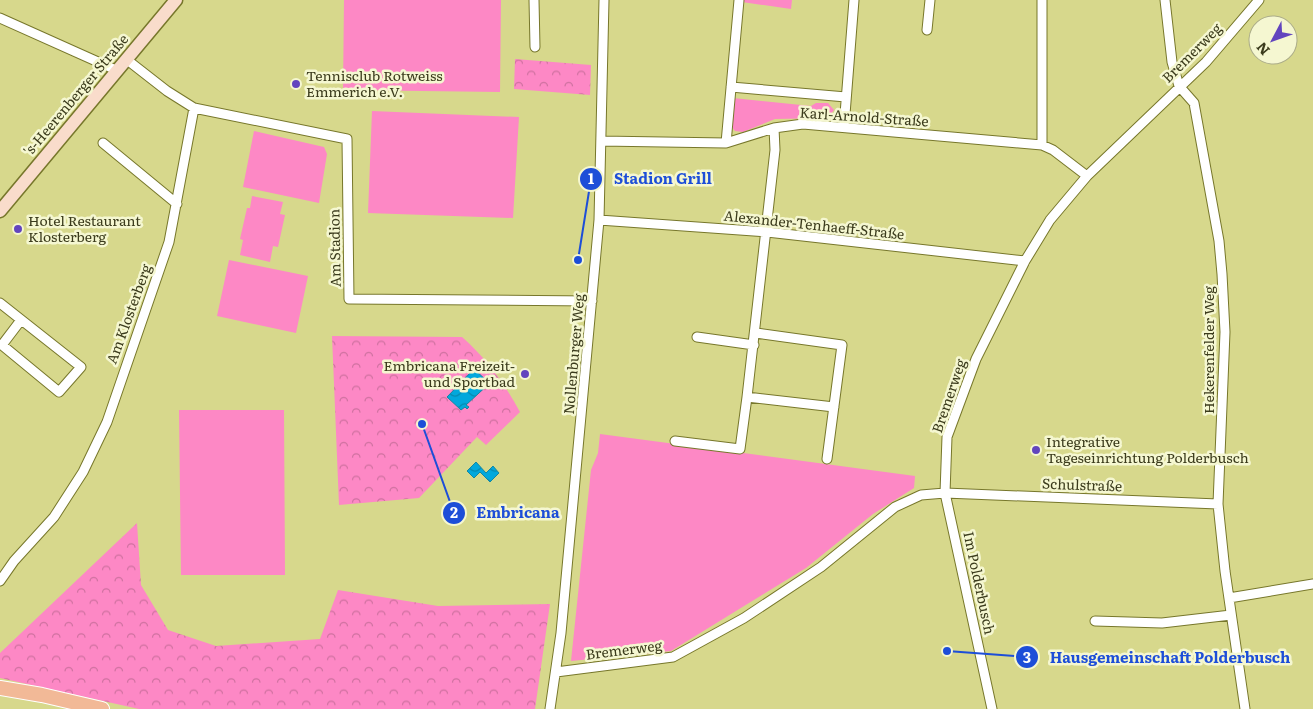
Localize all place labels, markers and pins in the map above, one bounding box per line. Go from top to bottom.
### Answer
place label: Tennisclub Rotweiss Emmerich e.V. [306,65,443,101]
marker: Tennisclub Rotweiss Emmerich e.V. [290,78,302,90]
callout: Stadion Grill [579,164,722,194]
place label: Hotel Restaurant Klosterberg [28,210,141,246]
marker: Hotel Restaurant Klosterberg [12,223,24,235]
place label: Embricana Freizeit- und Sportbad [384,355,515,391]
marker: Embricana Freizeit- und Sportbad [519,368,531,380]
place label: Integrative Tageseinrichtung Polderbusch [1046,431,1249,467]
marker: Integrative Tageseinrichtung Polderbusch [1030,444,1042,456]
callout: Embricana [442,498,570,528]
callout: Hausgemeinschaft Polderbusch [1015,642,1301,672]

